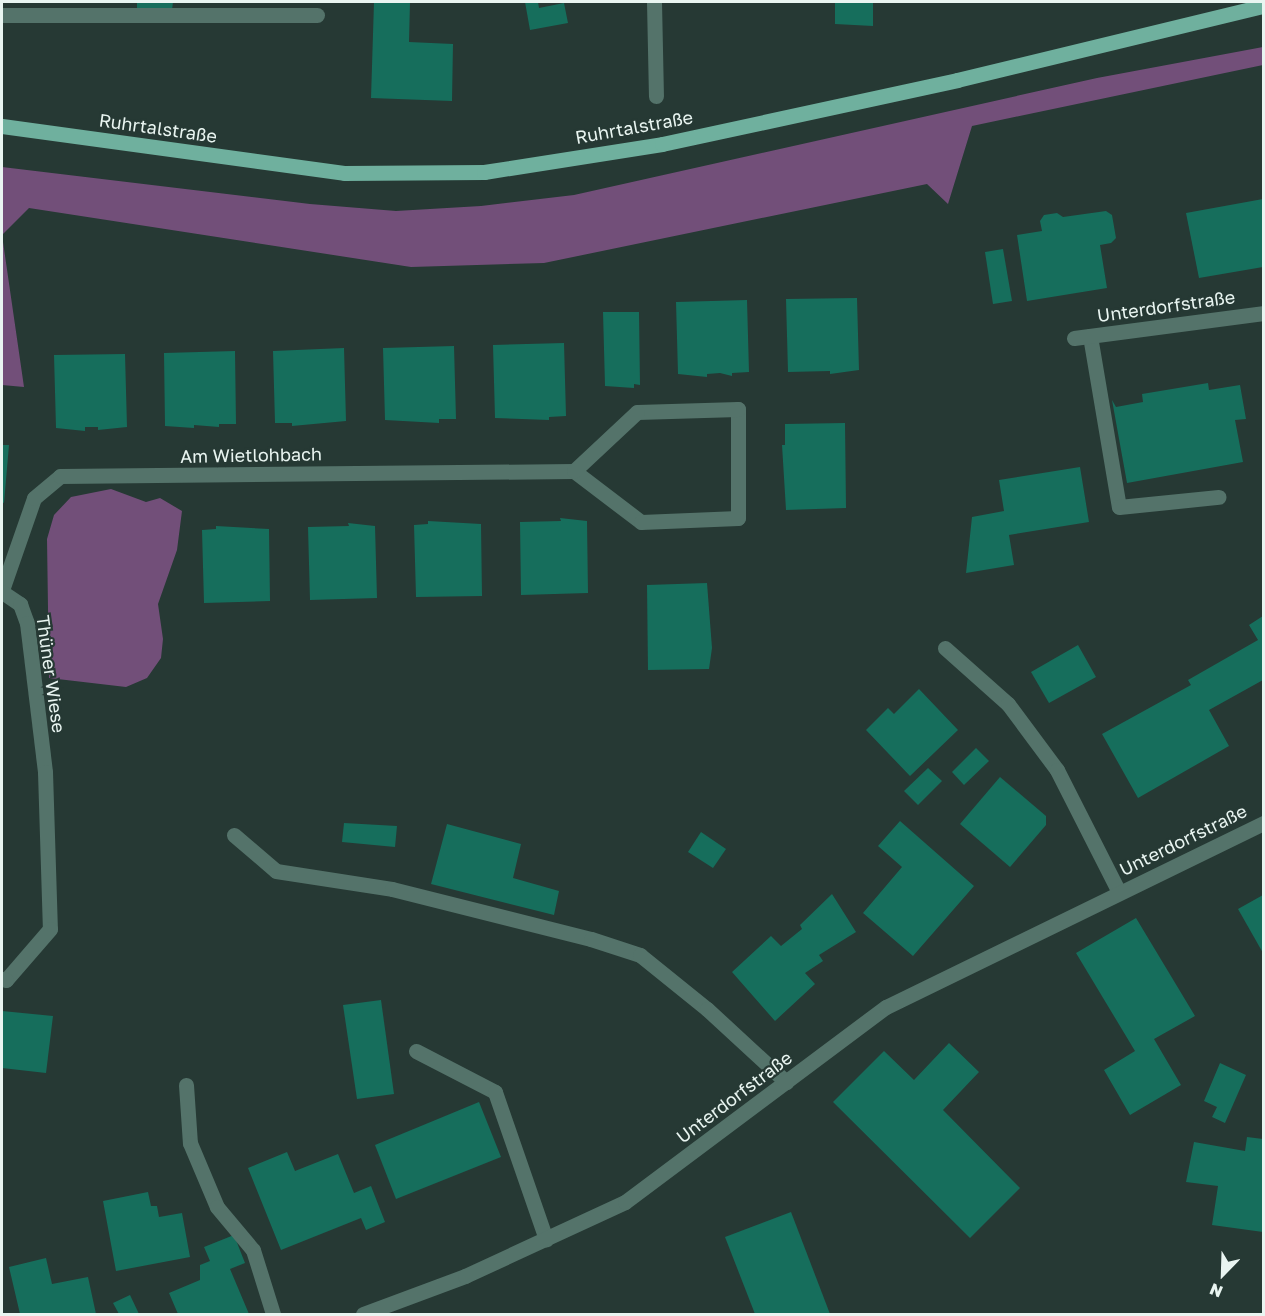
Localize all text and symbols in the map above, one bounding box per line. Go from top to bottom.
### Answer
street label: Ruhrtalstraße [574,106,694,148]
street label: Ruhrtalstraße [98,109,218,147]
street label: Unterdorfstraße [1096,286,1236,326]
street label: Am Wietlohbach [180,443,322,467]
street label: Thüner Wiese [32,614,70,734]
street label: Unterdorfstraße [1116,800,1250,880]
street label: Unterdorfstraße [672,1047,796,1147]
north arrow [1193,1244,1253,1304]
text: N [1206,1279,1225,1302]

